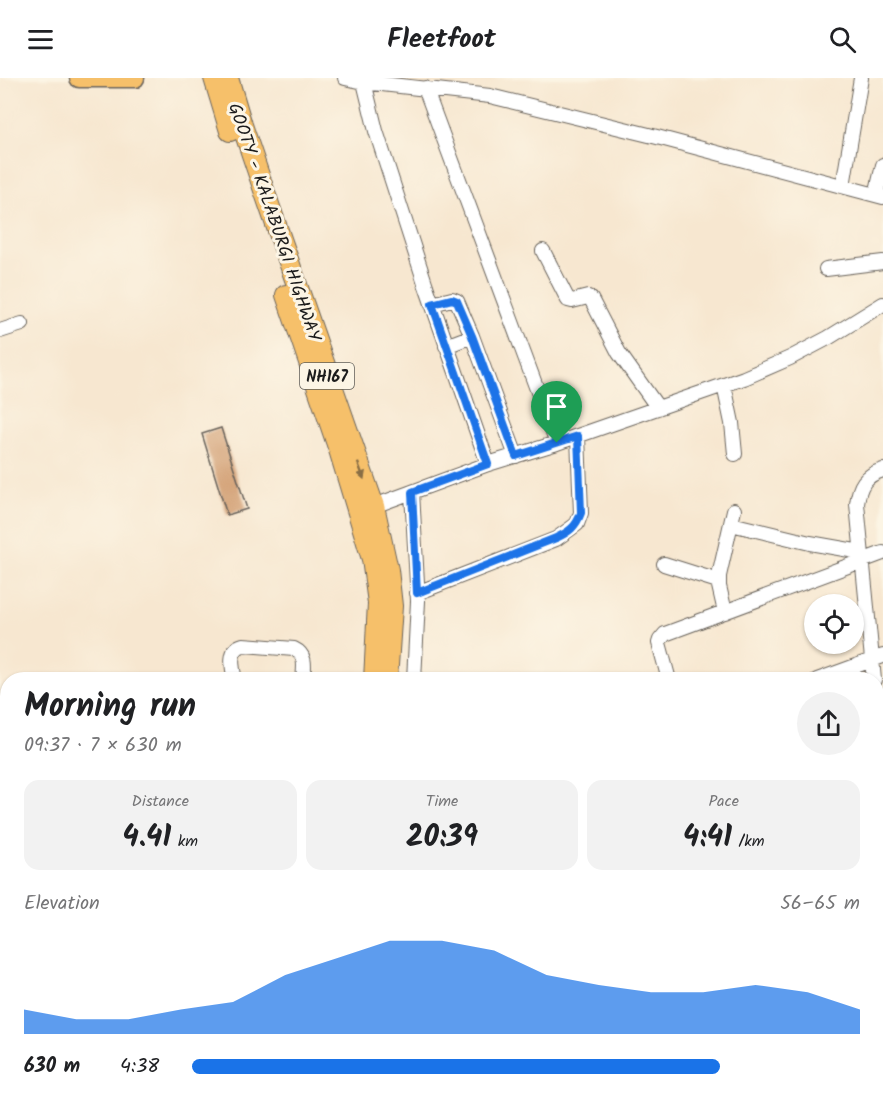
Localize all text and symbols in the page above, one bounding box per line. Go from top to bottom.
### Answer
text: Fleetfoot [387,18,496,61]
icon: menu [24,23,57,56]
icon: search [826,23,859,56]
street label: GOOTY - KALABURGI HIGHWAY [219,99,328,346]
road number: NH167 [300,363,354,389]
pin [531,381,582,443]
icon: arrive [540,390,573,423]
one-way arrow [357,463,367,481]
map controls [804,594,864,654]
button: locate [804,594,864,654]
text: Morning run [24,681,196,734]
button: share [797,692,860,755]
text: 09:37 · 7 × 630 m [24,730,182,762]
text: Distance [132,789,189,814]
text: Time [426,789,458,814]
text: Pace [708,789,739,814]
text: 4.41 [123,814,171,862]
text: 20:39 [406,814,478,862]
text: 4:41 [683,814,732,862]
text: km [171,829,198,854]
text: /km [732,829,764,854]
text: Elevation [24,888,100,920]
text: 56–65 m [780,888,860,920]
text: 630 m [24,1051,80,1083]
text: 4:38 [120,1051,159,1083]

